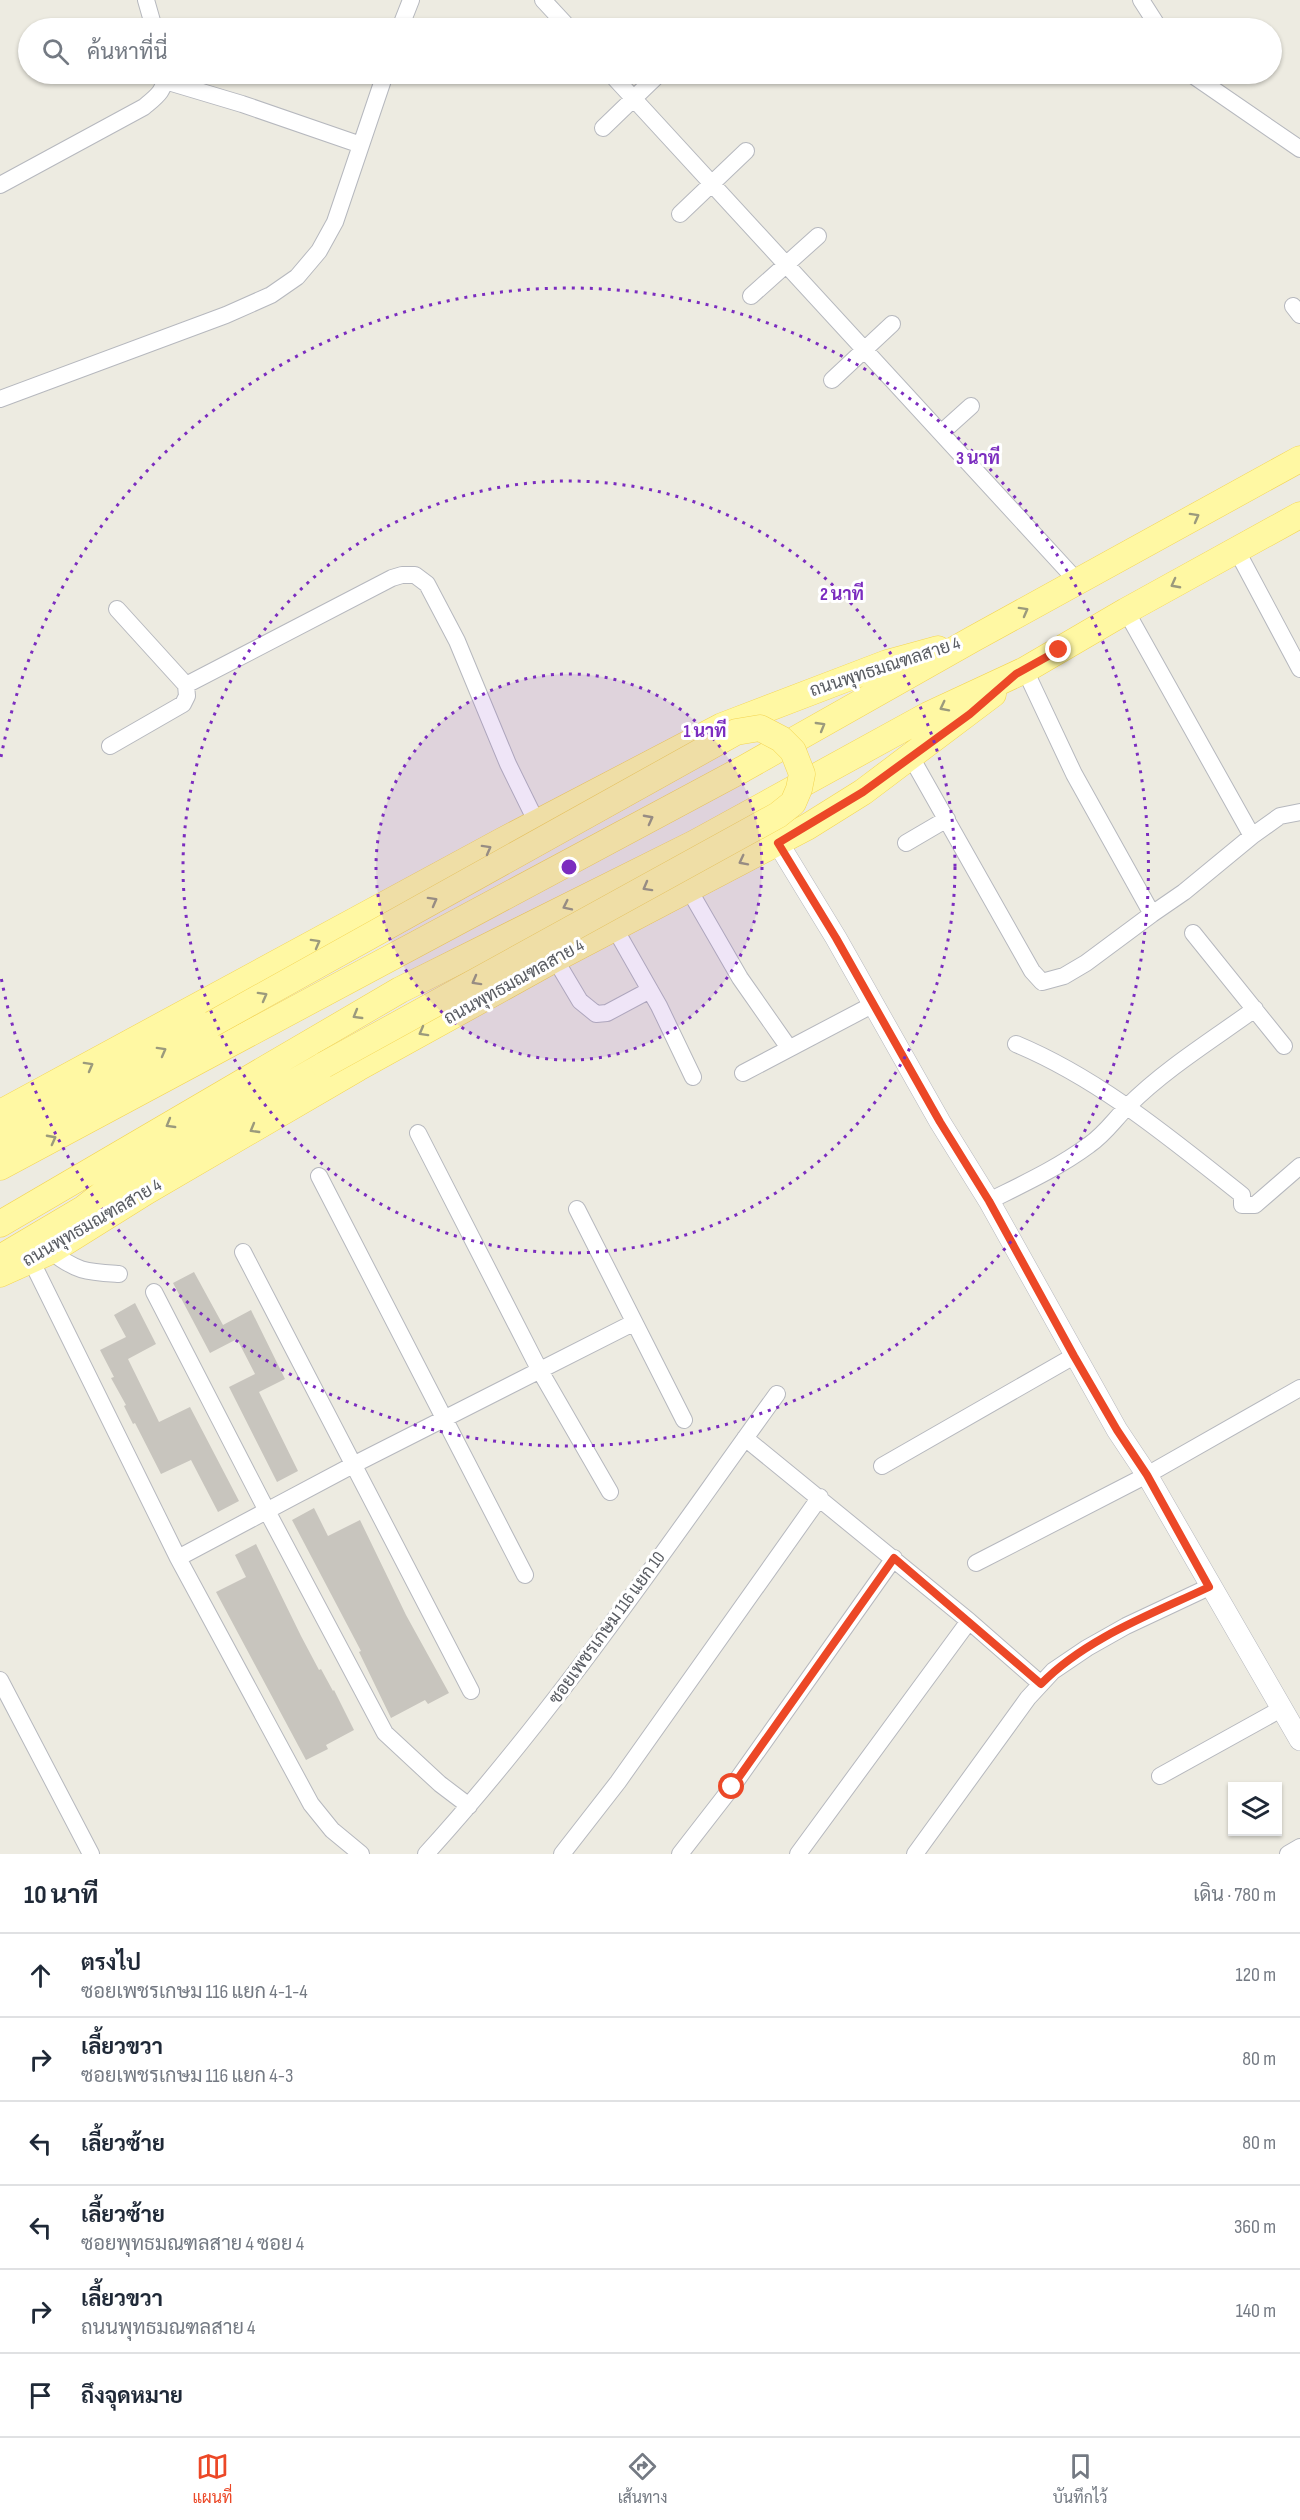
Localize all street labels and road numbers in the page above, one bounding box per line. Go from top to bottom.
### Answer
street label: ถนนพุทธมณฑลสาย 4 [807,633,964,702]
street label: ถนนพุทธมณฑลสาย 4 [440,935,589,1030]
street label: ถนนพุทธมณฑลสาย 4 [19,1174,166,1272]
street label: ซอยเพชรเกษม 116 แยก 10 [544,1547,670,1709]

